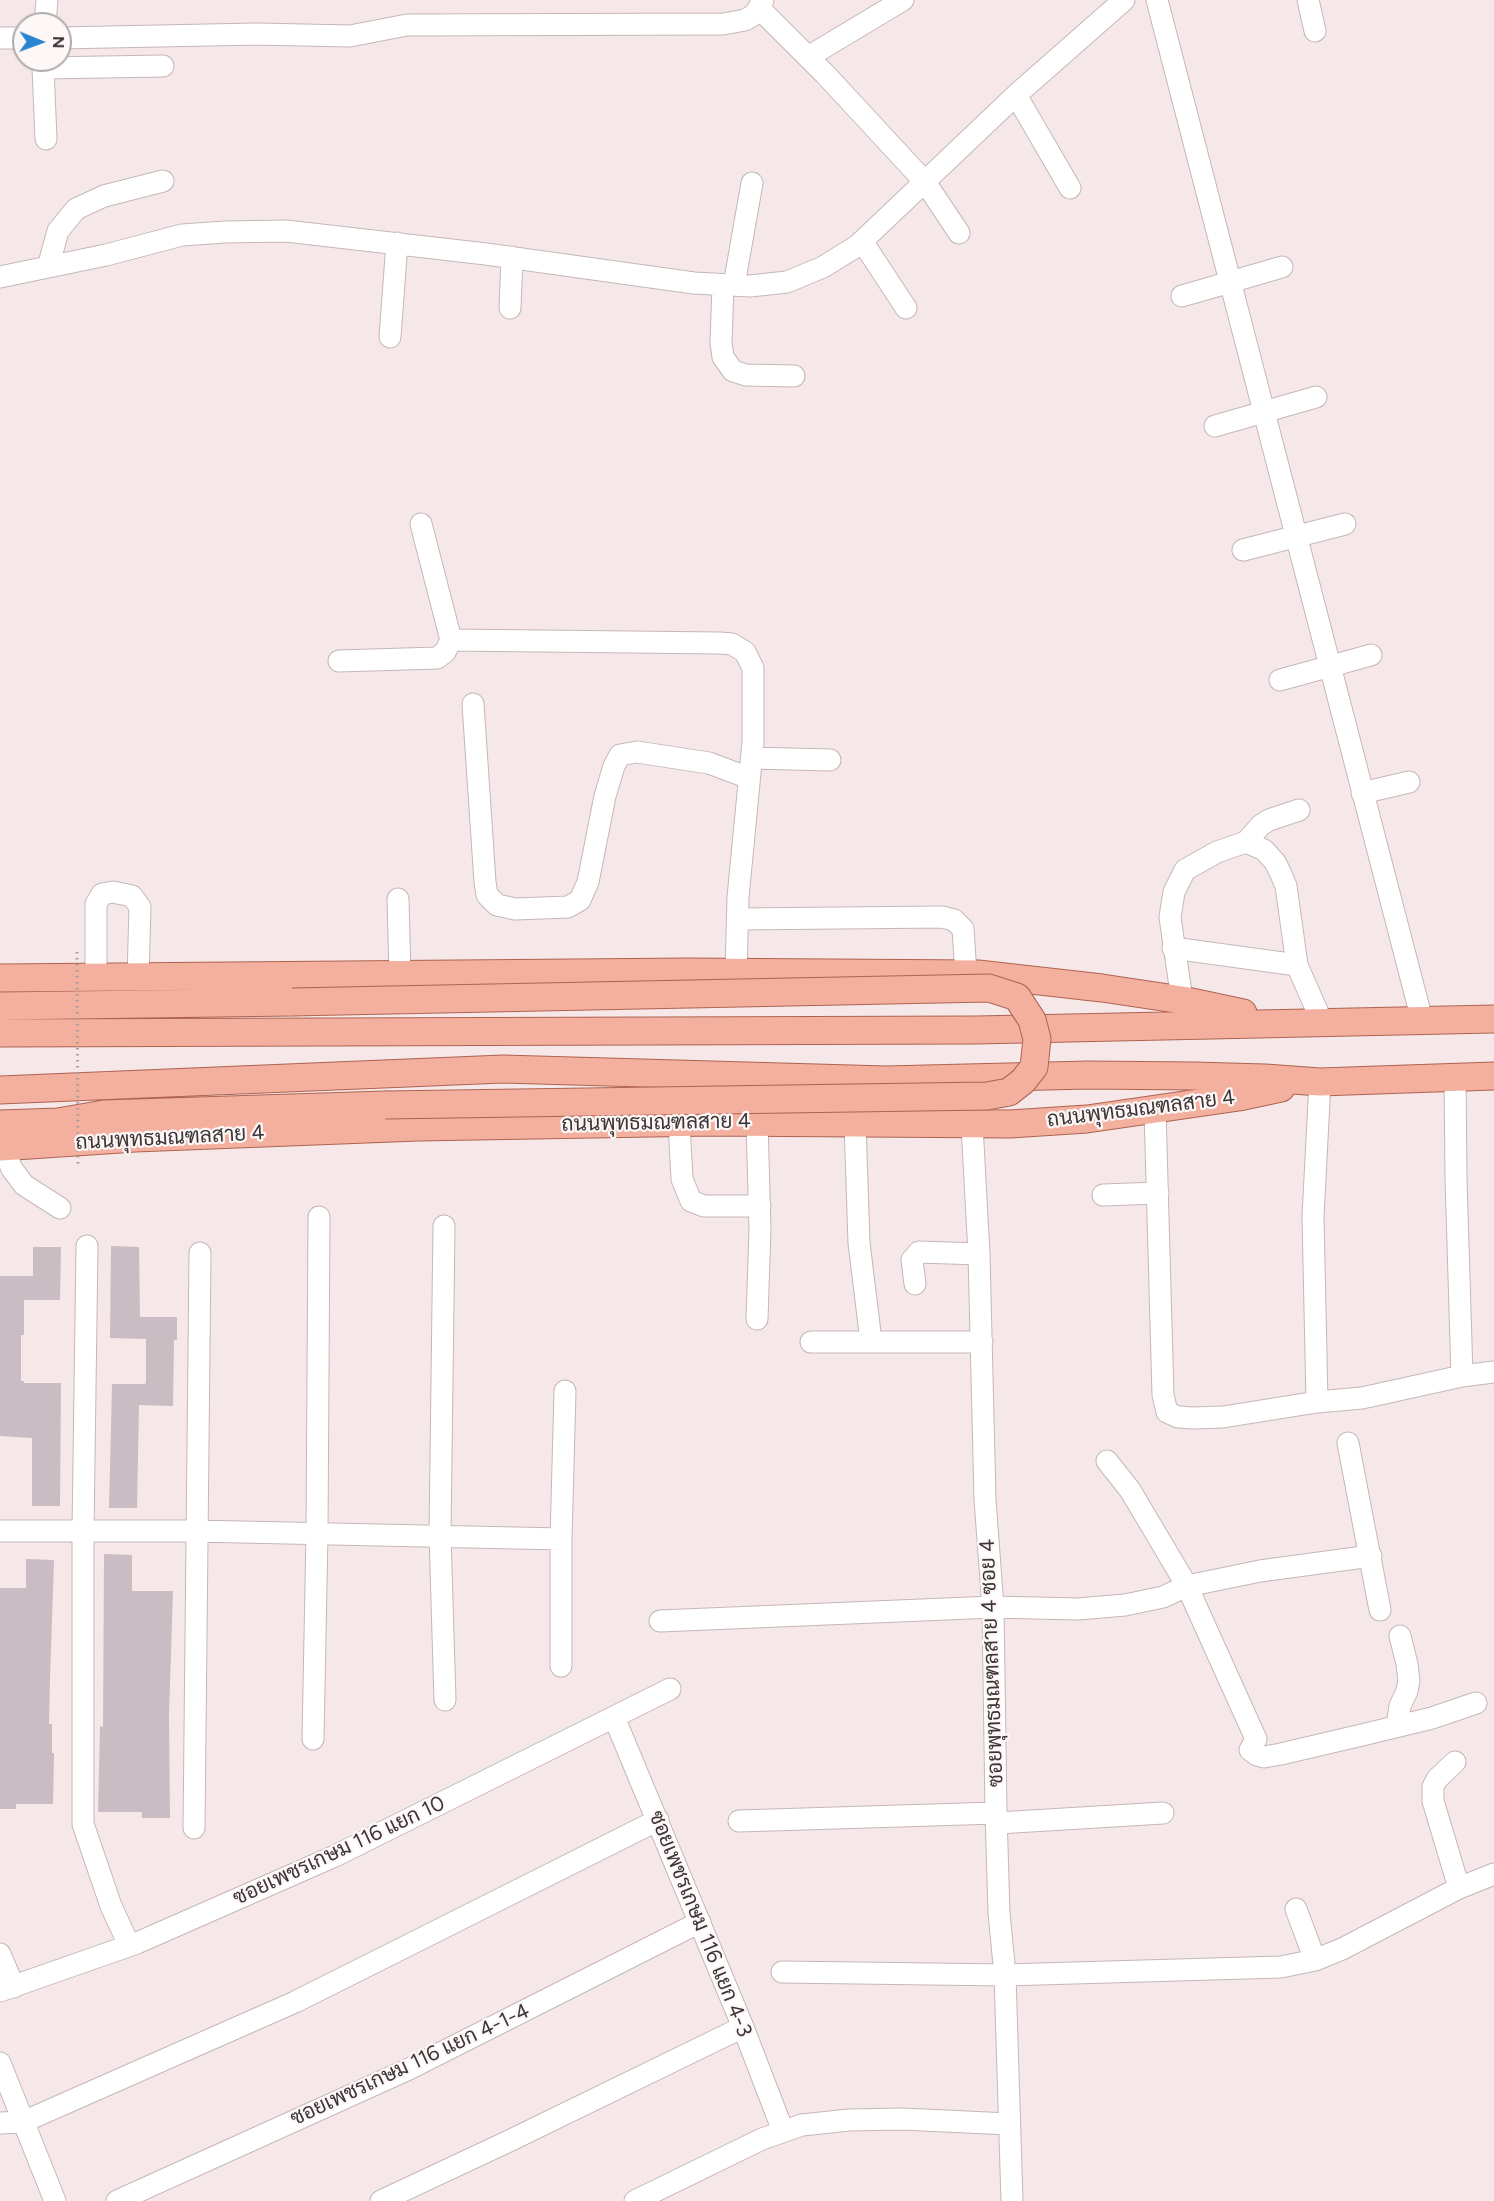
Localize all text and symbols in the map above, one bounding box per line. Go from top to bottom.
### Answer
north arrow [12,12,72,72]
text: N [49,36,68,49]
street label: ถนนพุทธมณฑลสาย 4 [1046,1085,1236,1133]
street label: ถนนพุทธมณฑลสาย 4 [561,1109,751,1137]
street label: ถนนพุทธมณฑลสาย 4 [75,1120,265,1156]
street label: ซอยพุทธมณฑลสาย 4 ซอย 4 [975,1539,1009,1787]
street label: ซอยเพชรเกษม 116 แยก 10 [229,1791,449,1911]
street label: ซอยเพชรเกษม 116 แยก 4-3 [643,1807,757,2041]
street label: ซอยเพชรเกษม 116 แยก 4-1-4 [286,1998,534,2132]

